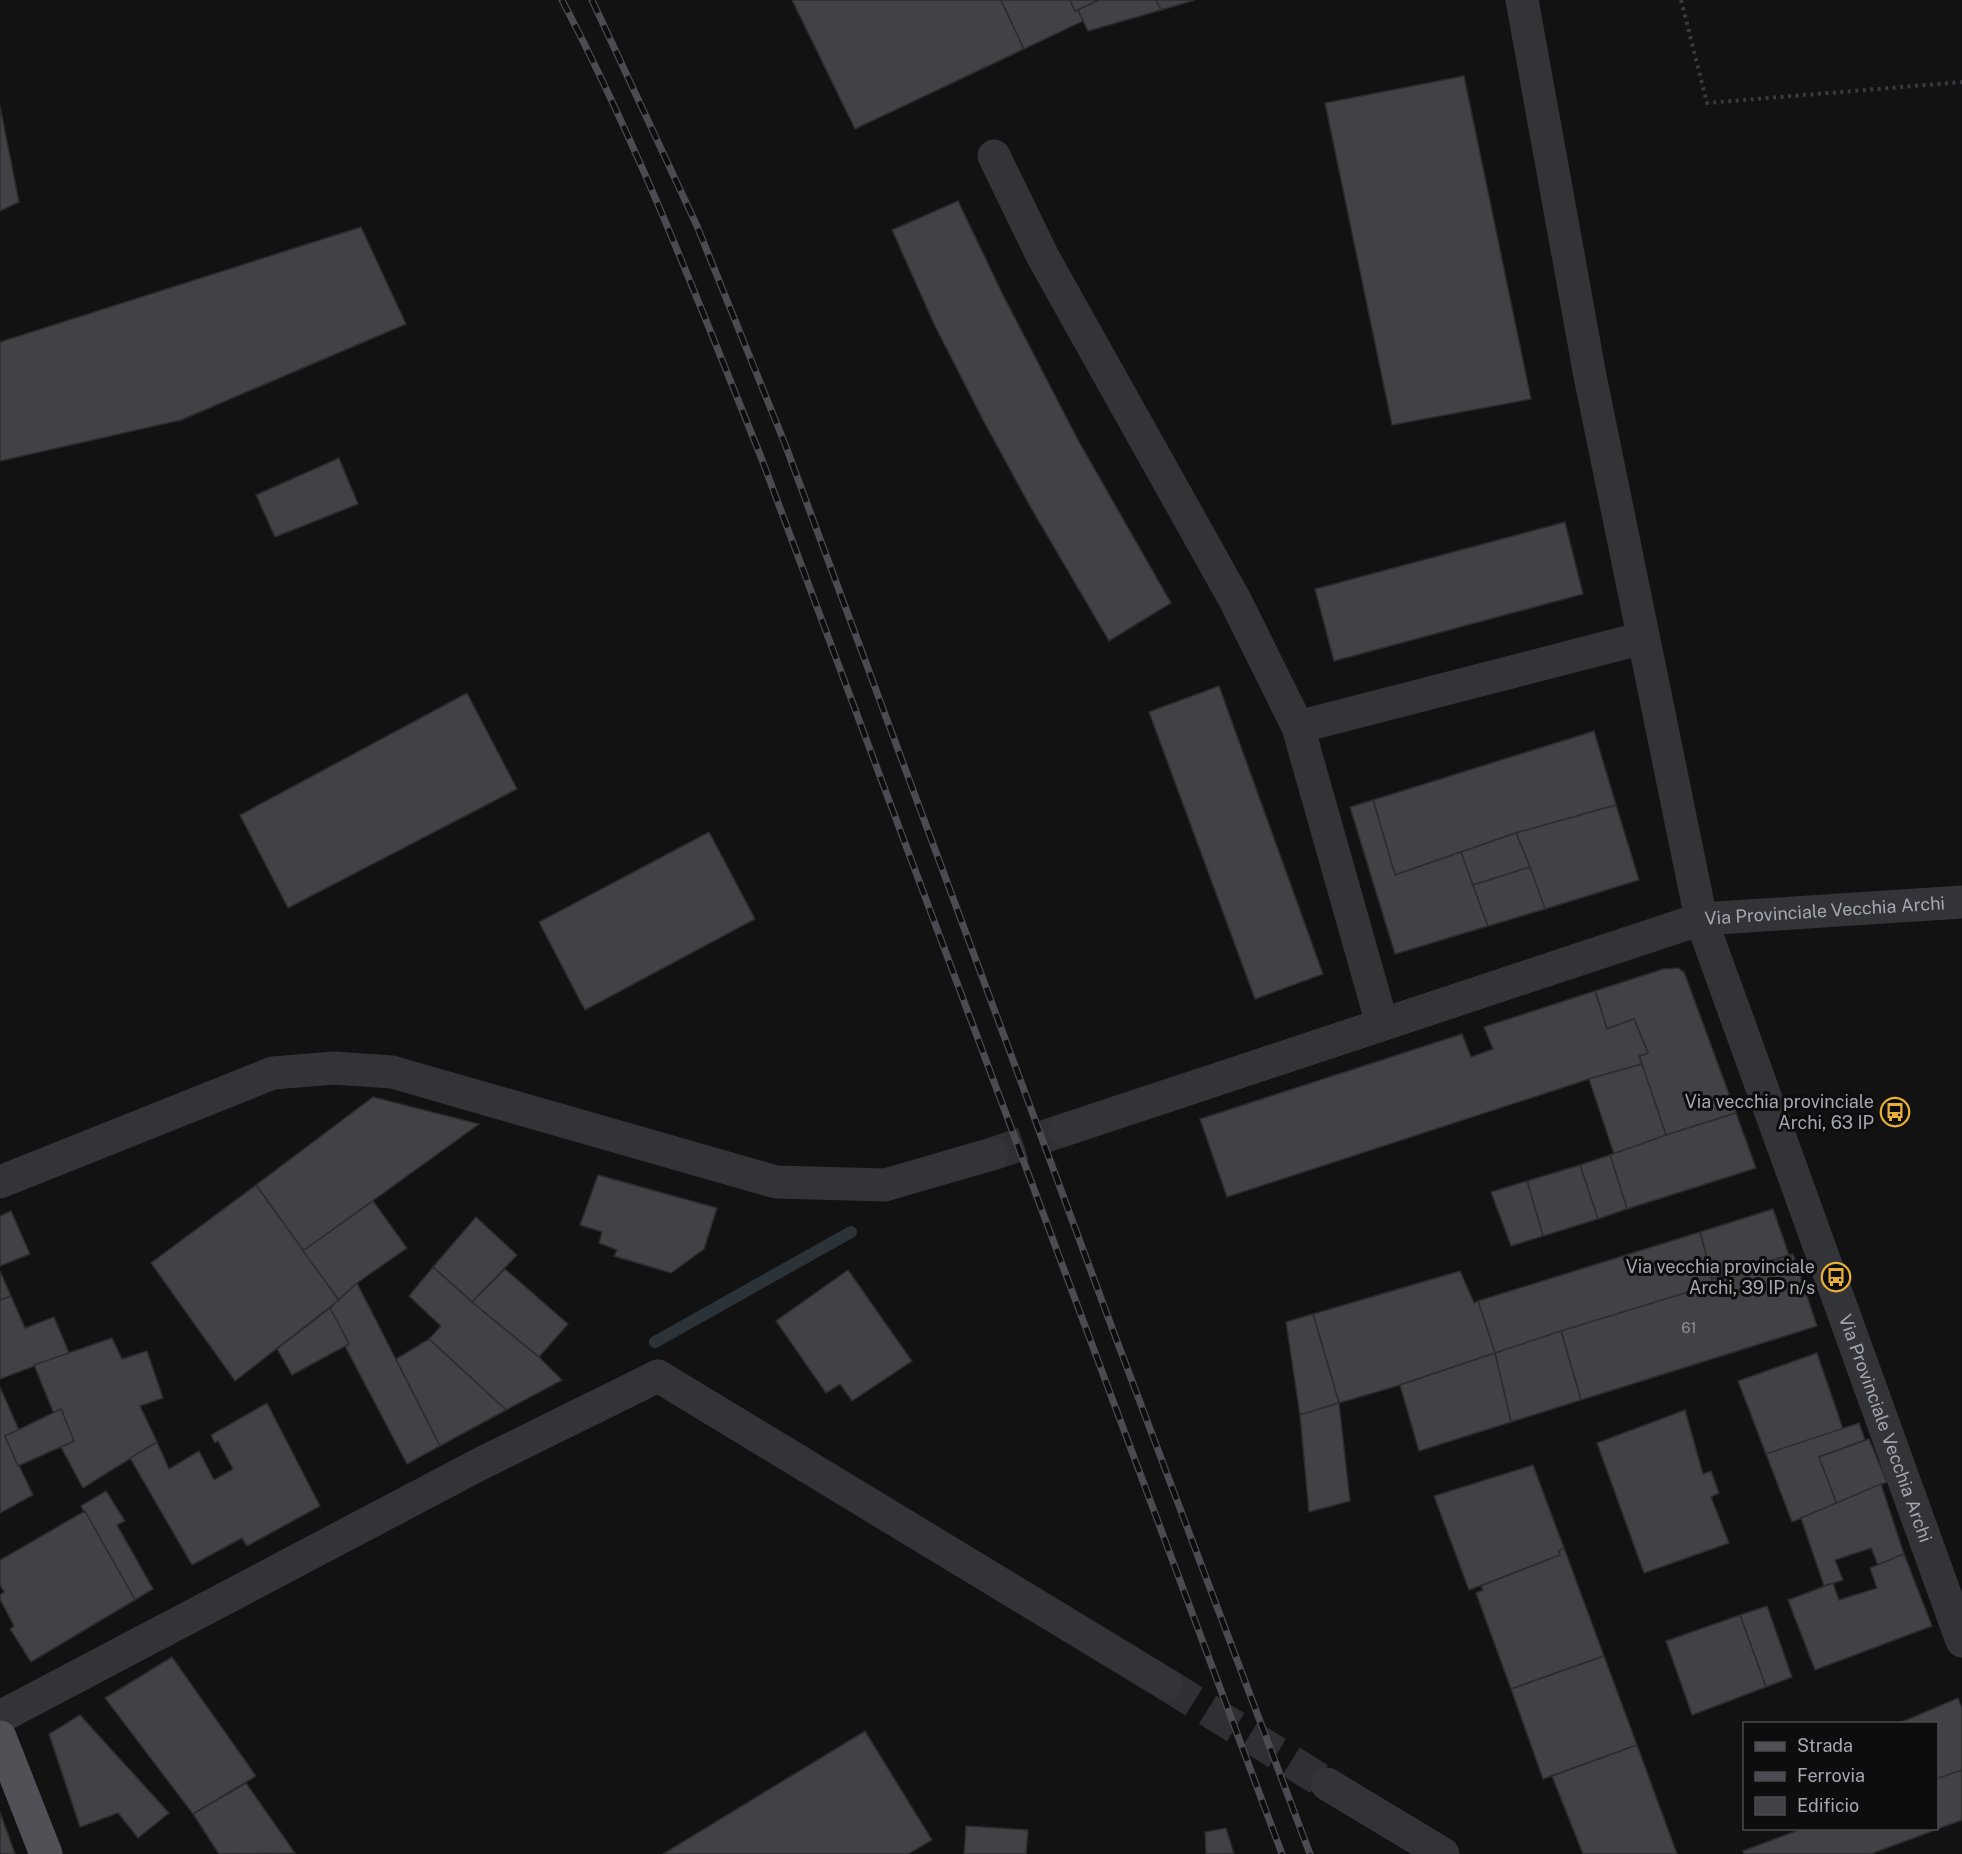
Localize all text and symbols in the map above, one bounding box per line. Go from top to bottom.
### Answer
street label: Via Provinciale Vecchia Archi [1704,892,1946,929]
place label: Via vecchia provinciale Archi, 63 IP [1685,1091,1874,1133]
bus stop icon: Via vecchia provinciale Archi, 63 IP [1879,1096,1911,1128]
place label: Via vecchia provinciale Archi, 39 IP n/s [1626,1256,1815,1298]
bus stop icon: Via vecchia provinciale Archi, 39 IP n/s [1820,1261,1852,1293]
street label: Via Provinciale Vecchia Archi [1835,1311,1936,1545]
house number: 61 [1681,1319,1697,1336]
legend [1743,1722,1938,1830]
text: Strada [1797,1735,1853,1756]
text: Ferrovia [1797,1765,1865,1786]
text: Edificio [1797,1795,1859,1816]

